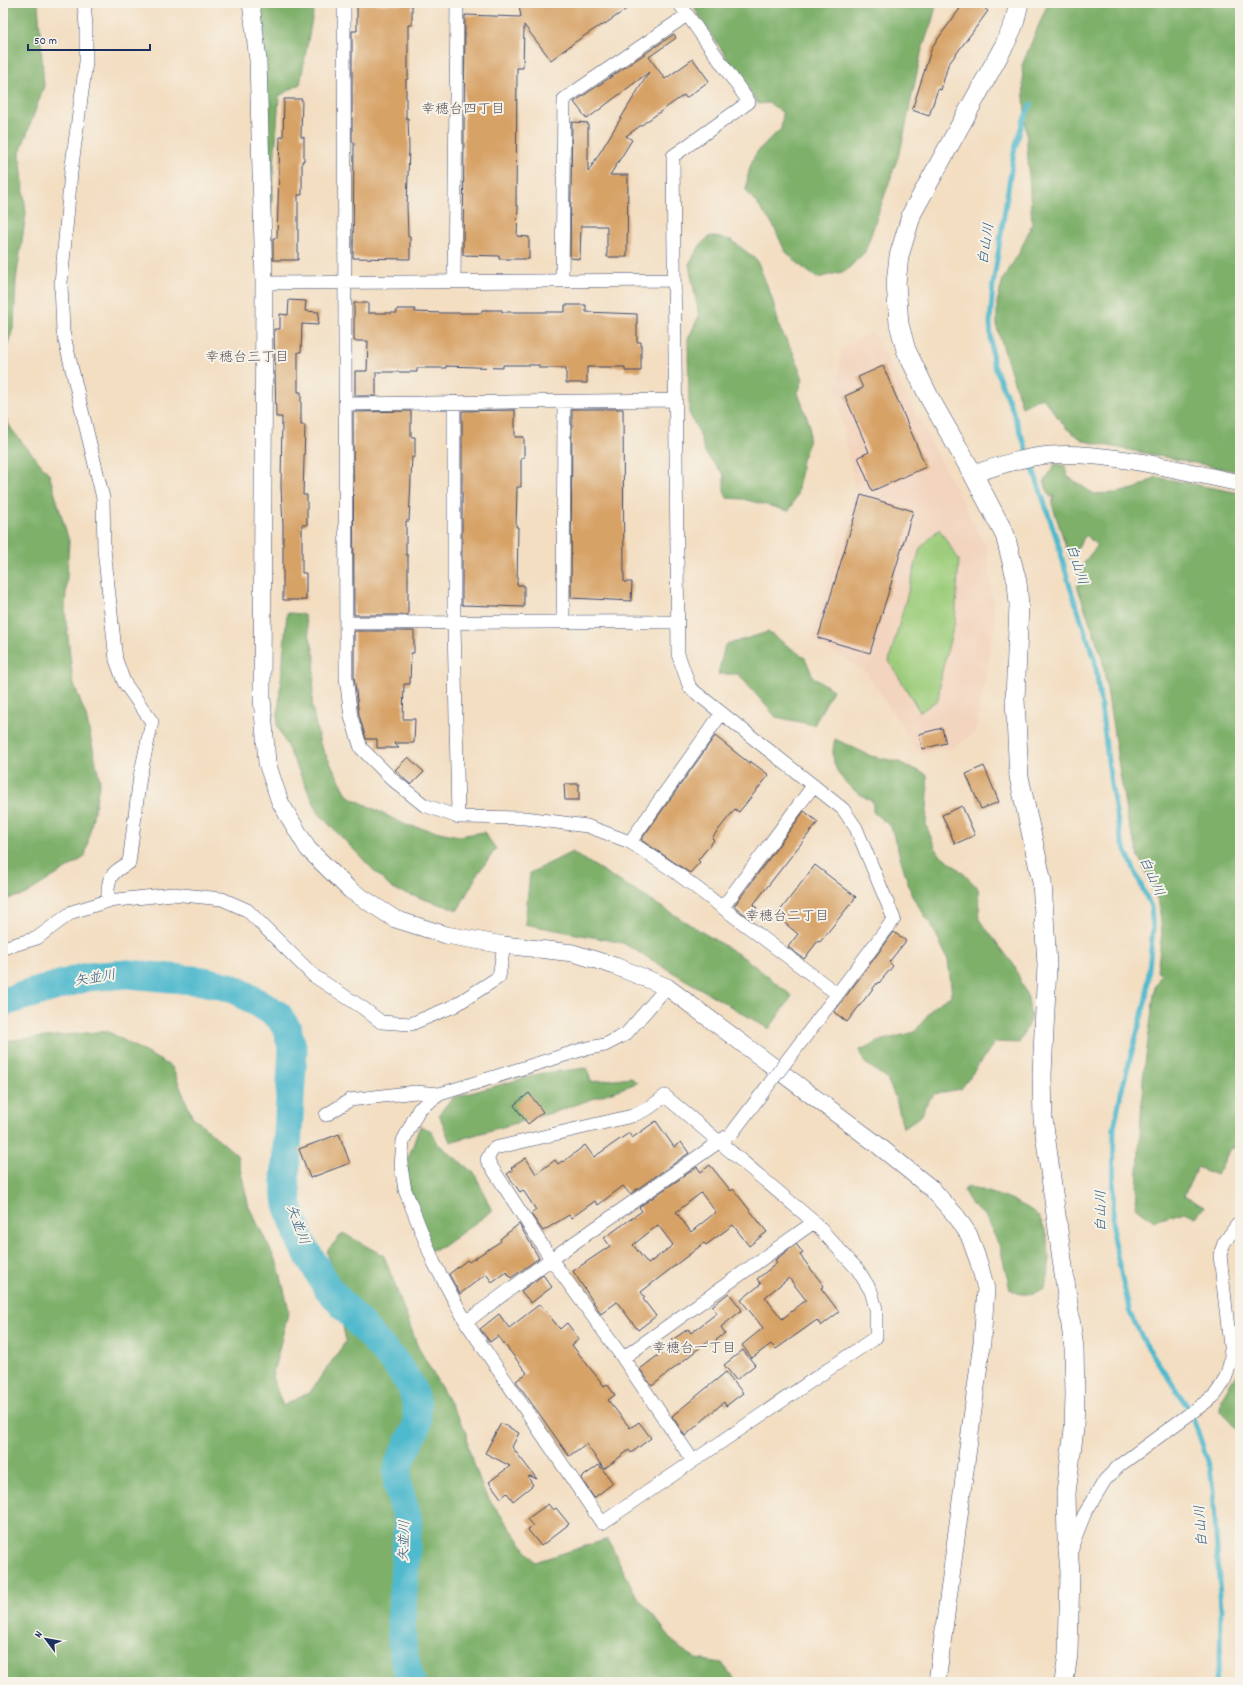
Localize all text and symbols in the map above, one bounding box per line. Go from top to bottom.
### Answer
scale bar [28,26,150,52]
text: 50 m [34,33,57,50]
district label: 幸穂台四丁目 [421,100,505,120]
water label: 白山川 [974,222,1000,266]
district label: 幸穂台三丁目 [205,348,289,368]
water label: 白山川 [1060,542,1092,588]
water label: 白山川 [1133,854,1169,900]
district label: 幸穂台二丁目 [745,907,829,927]
water label: 矢並川 [73,966,117,992]
water label: 白山川 [1092,1190,1112,1232]
water label: 矢並川 [280,1202,314,1248]
district label: 幸穂台一丁目 [652,1339,736,1359]
water label: 白山川 [1191,1504,1213,1548]
water label: 矢並川 [394,1520,416,1562]
north arrow [26,1619,66,1659]
text: N [31,1628,48,1641]

